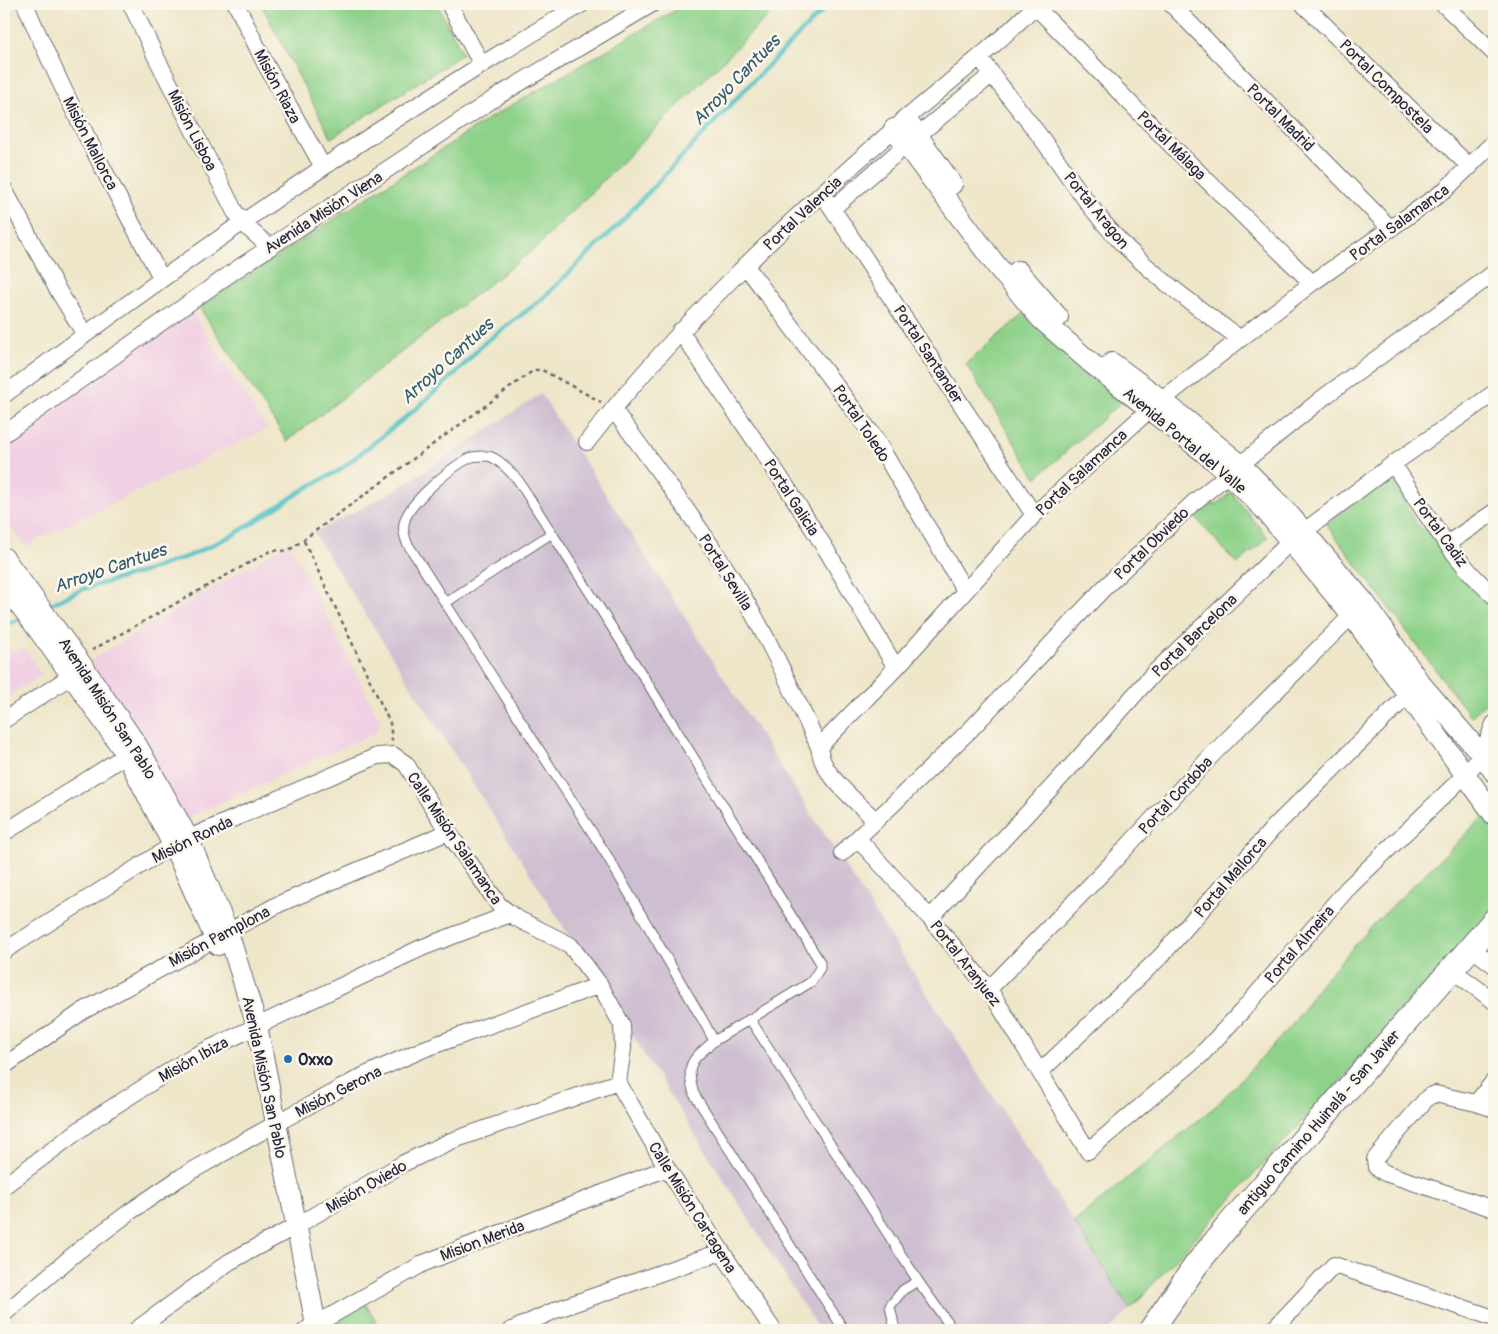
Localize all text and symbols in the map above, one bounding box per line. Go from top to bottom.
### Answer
water label: Arroyo Cantues [687,29,787,131]
street label: Portal Compostela [1335,35,1438,138]
street label: Misión Riaza [249,46,305,127]
street label: Portal Madrid [1242,80,1318,156]
street label: Misión Lisboa [163,86,221,174]
street label: Misión Mallorca [58,93,122,193]
street label: Portal Málaga [1132,107,1210,185]
street label: Avenida Misión Viena [261,167,386,259]
street label: Portal Aragon [1059,168,1133,253]
street label: Portal Valencia [759,172,846,255]
street label: Portal Salamanca [1346,180,1453,266]
street label: Portal Santander [889,301,968,408]
water label: Arroyo Cantues [396,312,500,409]
street label: Portal Toledo [828,381,895,466]
street label: Avenida Portal del Valle [1119,383,1250,498]
street label: Portal Salamanca [1032,425,1132,520]
street label: Portal Galicia [759,455,823,540]
street label: Portal Cadiz [1408,494,1472,571]
street label: Portal Obviedo [1110,503,1194,584]
street label: Portal Sevilla [694,530,757,615]
water label: Arroyo Cantues [51,538,171,598]
street label: Portal Barcelona [1148,590,1242,682]
street label: Avenida Misión San Pablo [54,634,161,784]
street label: Portal Cordoba [1134,752,1217,839]
street label: Calle Misión Salamanca [402,768,506,909]
street label: Misión Ronda [149,812,236,868]
street label: Portal Mallorca [1190,833,1271,922]
street label: Misión Pamplona [165,902,274,972]
street label: Portal Almeira [1261,902,1339,988]
street label: Portal Aranjuez [925,916,1005,1011]
street label: Avenida Misión San Pablo [237,994,291,1160]
street label: antiguo Camino Huinalá - San Javier [1233,1026,1405,1219]
street label: Misión Ibiza [155,1033,232,1087]
place label: Oxxo [298,1050,333,1070]
marker: Oxxo [282,1053,294,1065]
street label: Misión Gerona [292,1062,385,1122]
street label: Calle Misión Cartagena [644,1138,741,1277]
street label: Misión Oviedo [323,1156,411,1218]
street label: Mision Merida [437,1216,527,1266]

